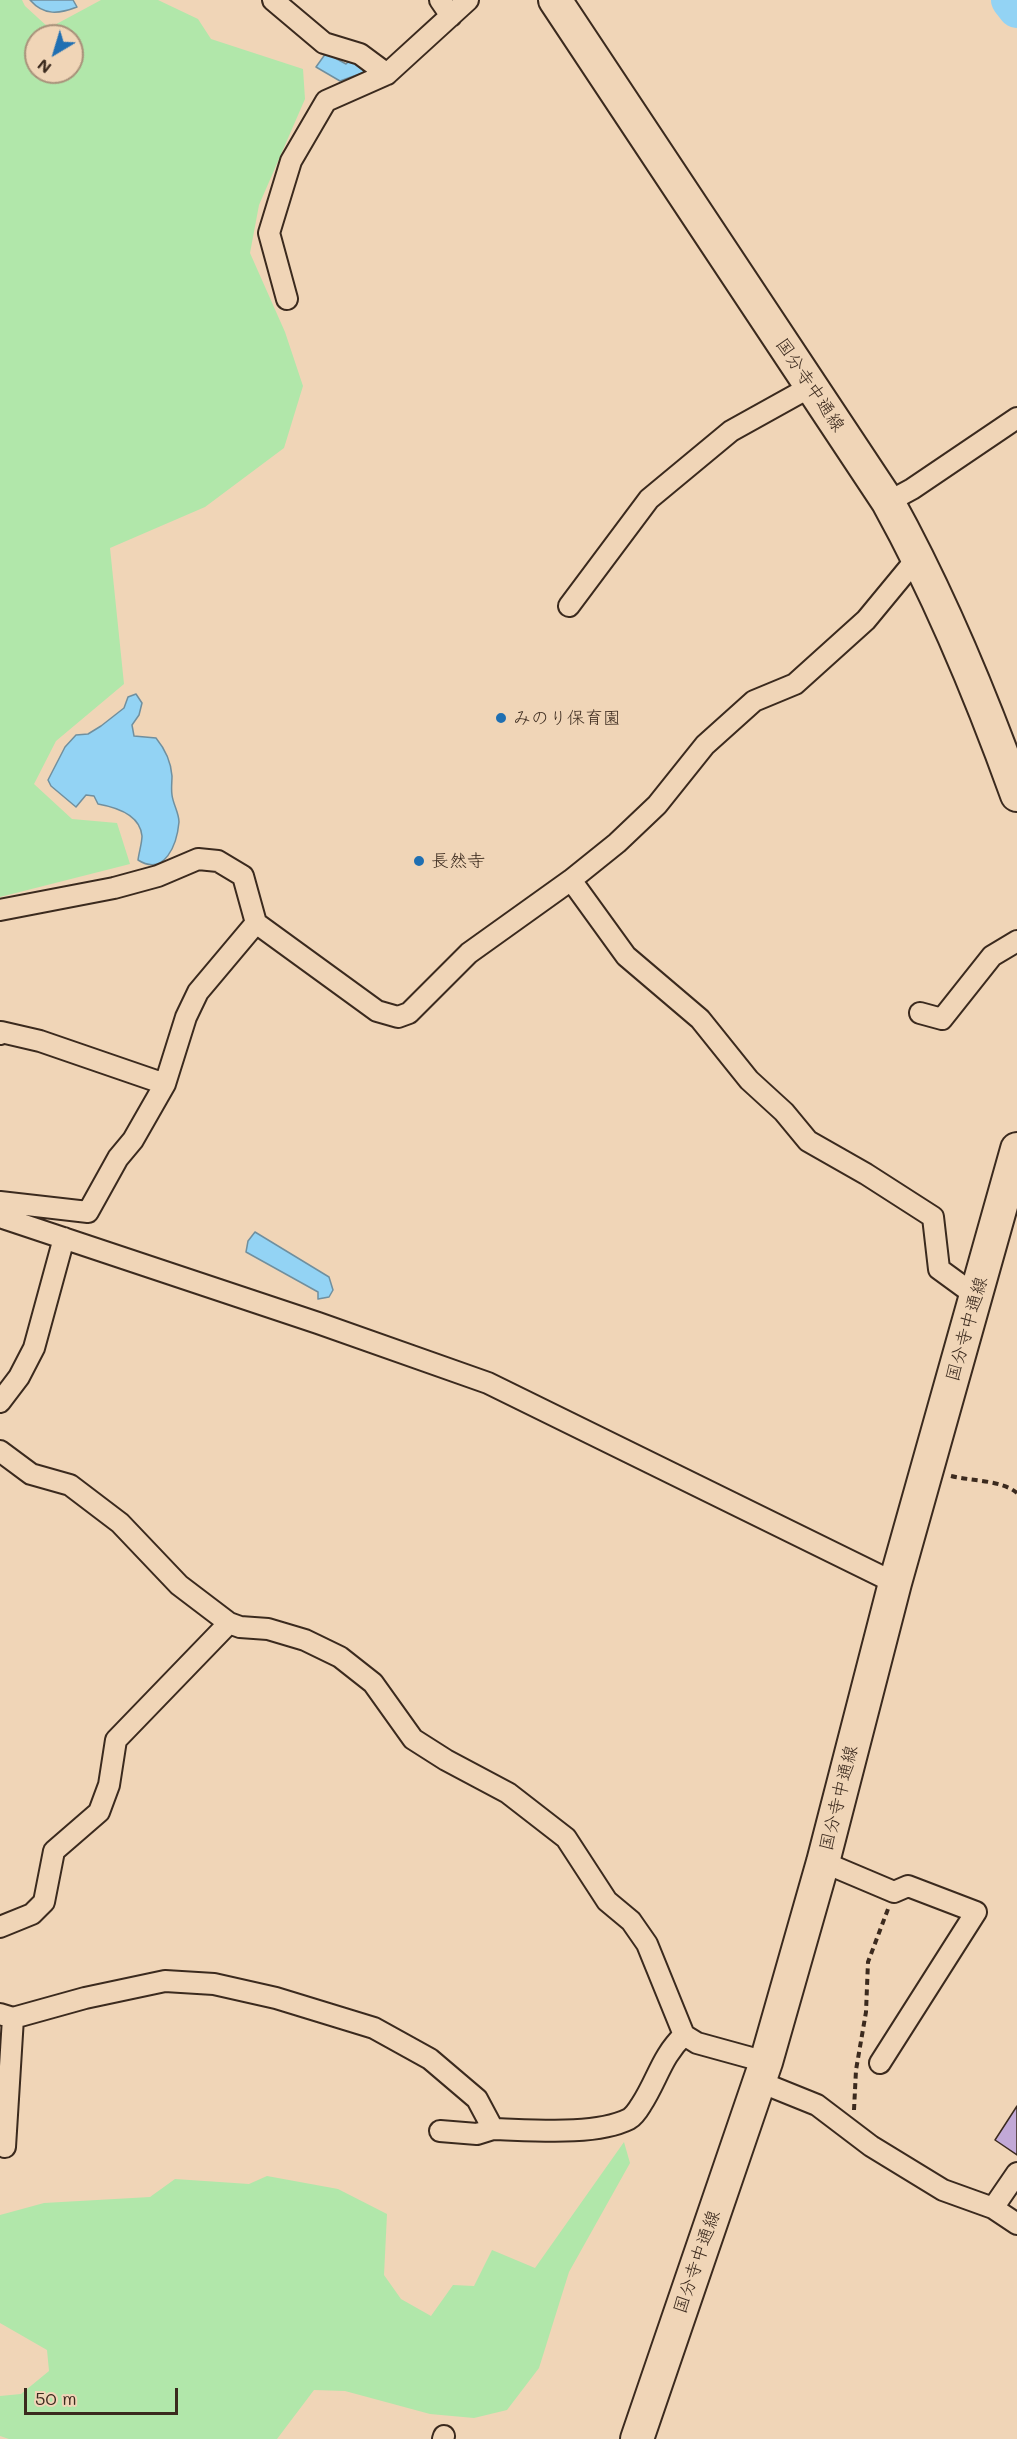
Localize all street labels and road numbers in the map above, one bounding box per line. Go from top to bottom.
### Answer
street label: 国分寺中通線 [771,334,849,436]
street label: 国分寺中通線 [942,1274,992,1384]
street label: 国分寺中通線 [815,1743,863,1853]
street label: 国分寺中通線 [669,2207,725,2317]

